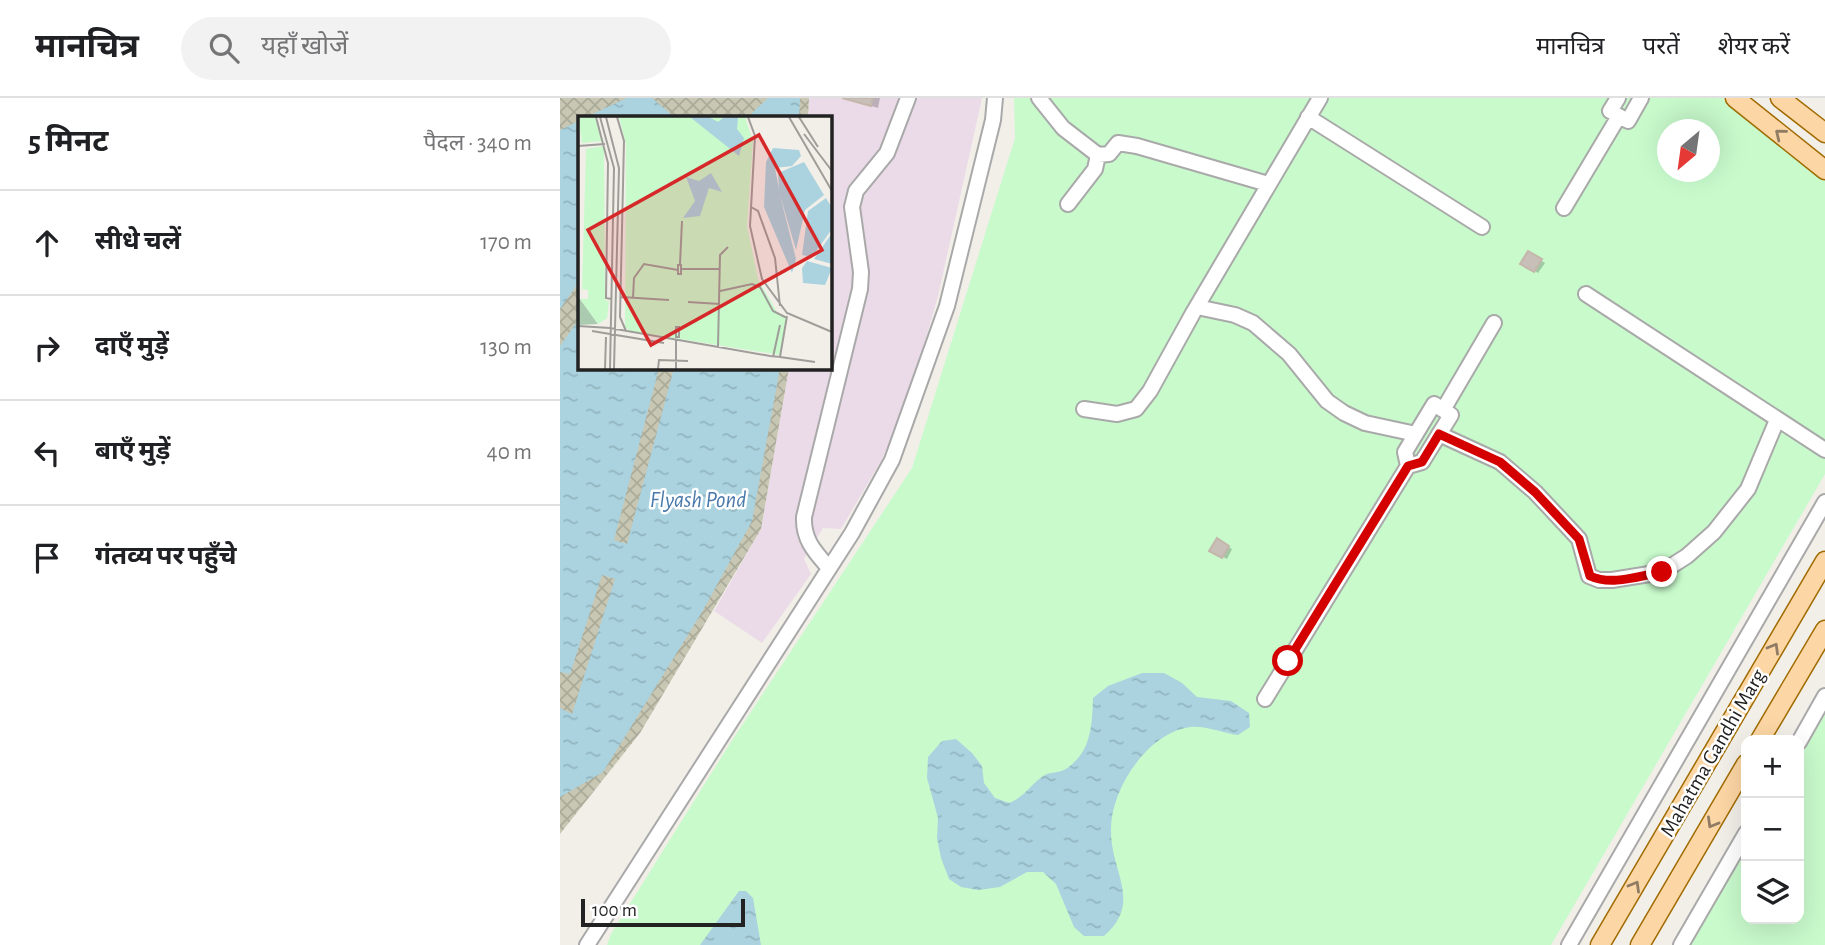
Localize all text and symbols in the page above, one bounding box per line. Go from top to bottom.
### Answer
search box [181,17,671,80]
icon: search [205,29,243,67]
text: मानचित्र [35,31,139,64]
text: यहाँ खोजें [261,33,348,59]
text: मानचित्र [1536,35,1605,59]
text: परतें [1643,35,1680,59]
text: शेयर करें [1718,35,1790,59]
inset map [578,116,831,369]
north arrow [1657,119,1720,182]
text: 5 मिनट [28,127,108,157]
one-way arrow [1776,129,1788,142]
text: पैदल · 340 m [423,132,532,155]
icon: ahead [28,224,66,262]
text: सीधे चलें [95,228,181,254]
text: 170 m [480,231,532,254]
icon: right [28,329,66,367]
text: दाएँ मुड़ें [95,333,169,359]
text: 130 m [480,336,532,359]
icon: left [28,434,66,472]
text: बाएँ मुड़ें [95,438,170,464]
text: 40 m [487,441,532,464]
water label: Flyash Pond [650,489,746,512]
icon: arrive [28,539,66,577]
text: गंतव्य पर पहुँचे [95,543,237,569]
route end [1646,556,1677,587]
one-way arrow [1766,642,1779,655]
route start [1272,645,1303,676]
street label: Mahatma Gandhi Marg [1657,665,1770,840]
map controls [1741,735,1804,924]
button: + [1741,735,1804,798]
button: − [1741,798,1804,861]
one-way arrow [1707,816,1720,828]
button: layers [1741,861,1804,924]
one-way arrow [1626,881,1639,894]
scale bar [581,896,746,928]
text: 100 m [592,901,637,920]

